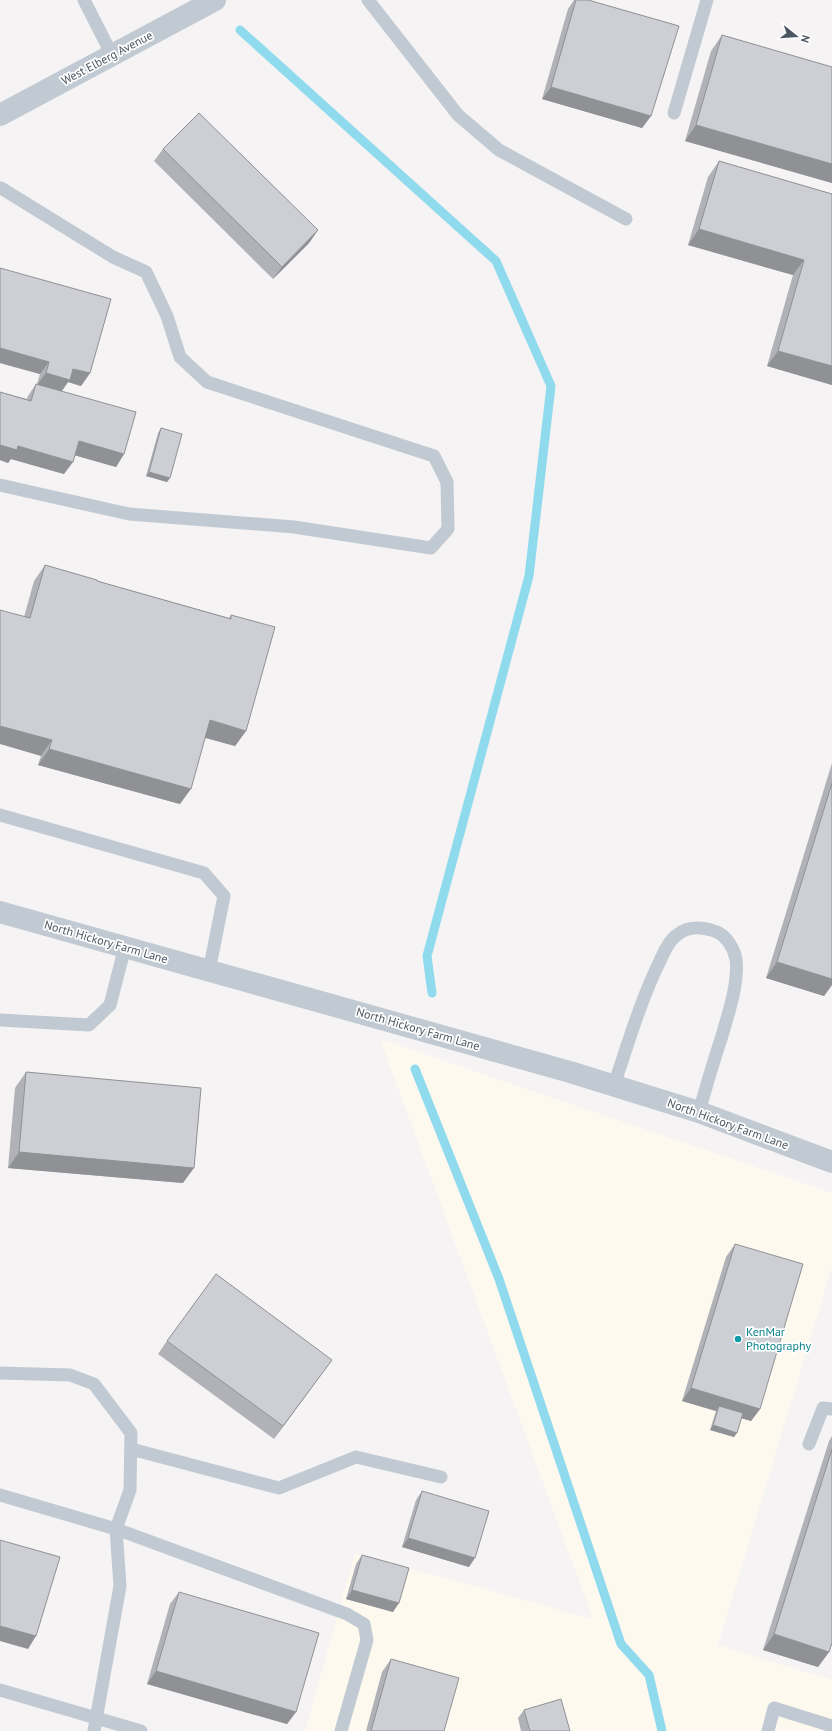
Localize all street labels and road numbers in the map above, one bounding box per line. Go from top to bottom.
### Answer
street label: West Elberg Avenue [59,27,155,88]
street label: North Hickory Farm Lane [43,917,170,966]
street label: North Hickory Farm Lane [355,1004,482,1053]
street label: North Hickory Farm Lane [666,1095,791,1152]

